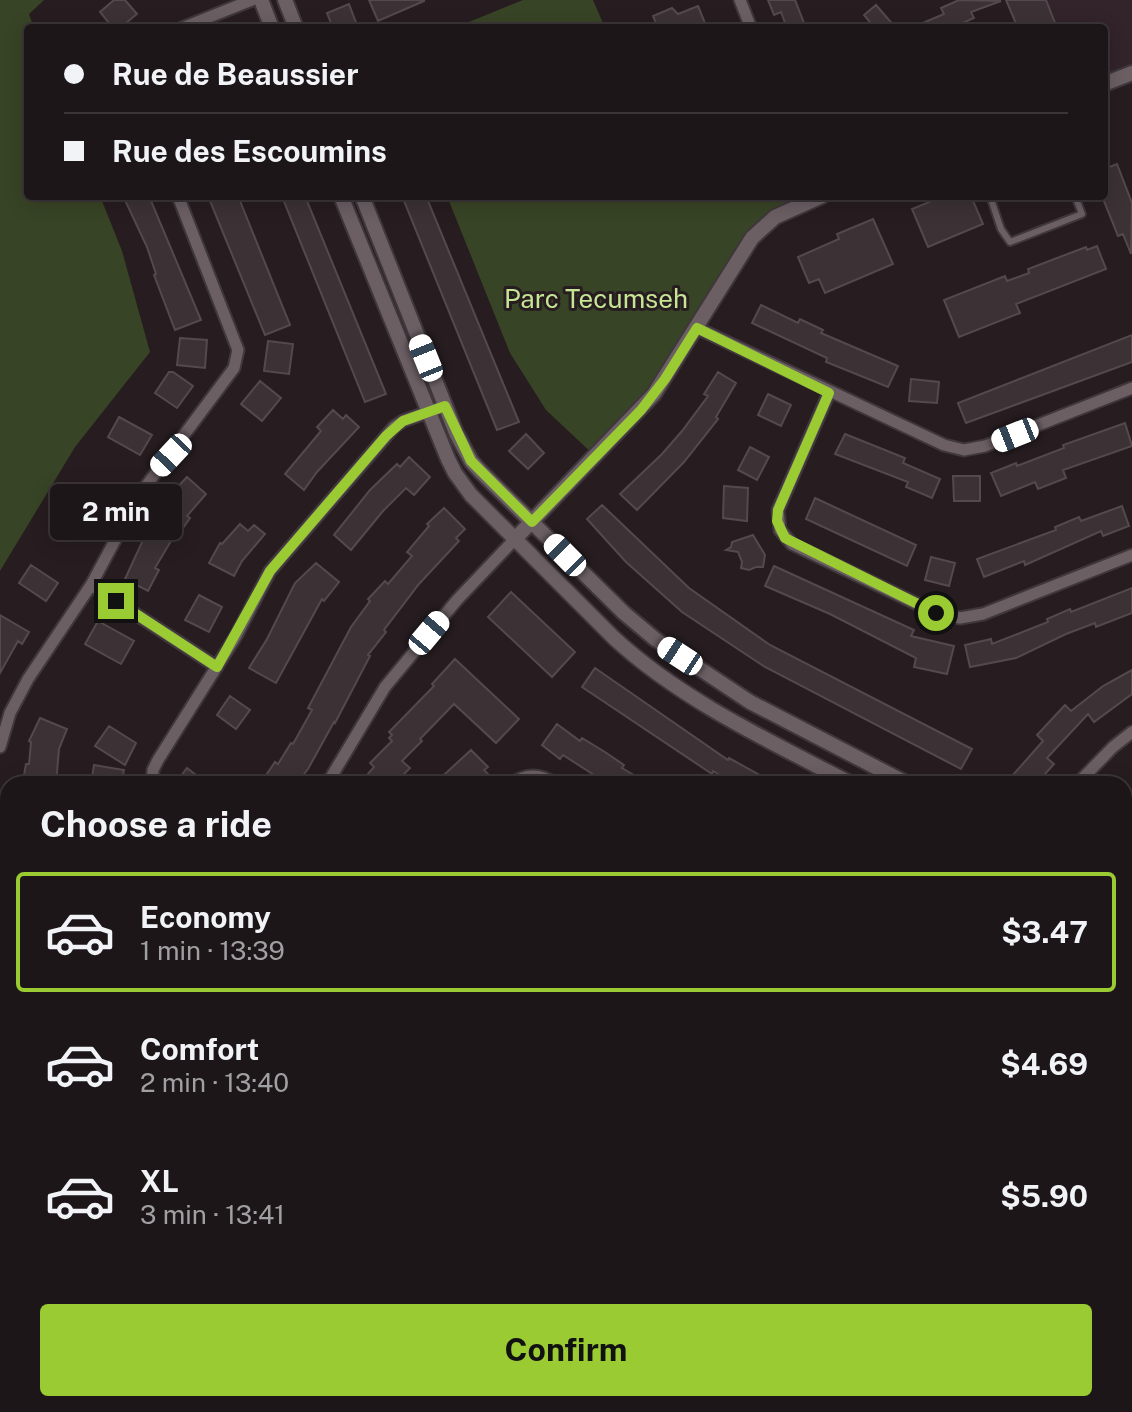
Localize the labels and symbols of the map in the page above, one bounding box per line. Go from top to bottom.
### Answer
park label: Parc Tecumseh [504,283,688,314]
car [406,331,446,385]
car [988,415,1042,455]
car [146,429,196,481]
callout: 2 min [50,485,182,541]
car [540,530,590,580]
route end [98,583,134,619]
route start [918,595,954,631]
car [404,607,454,659]
car [653,633,707,679]

